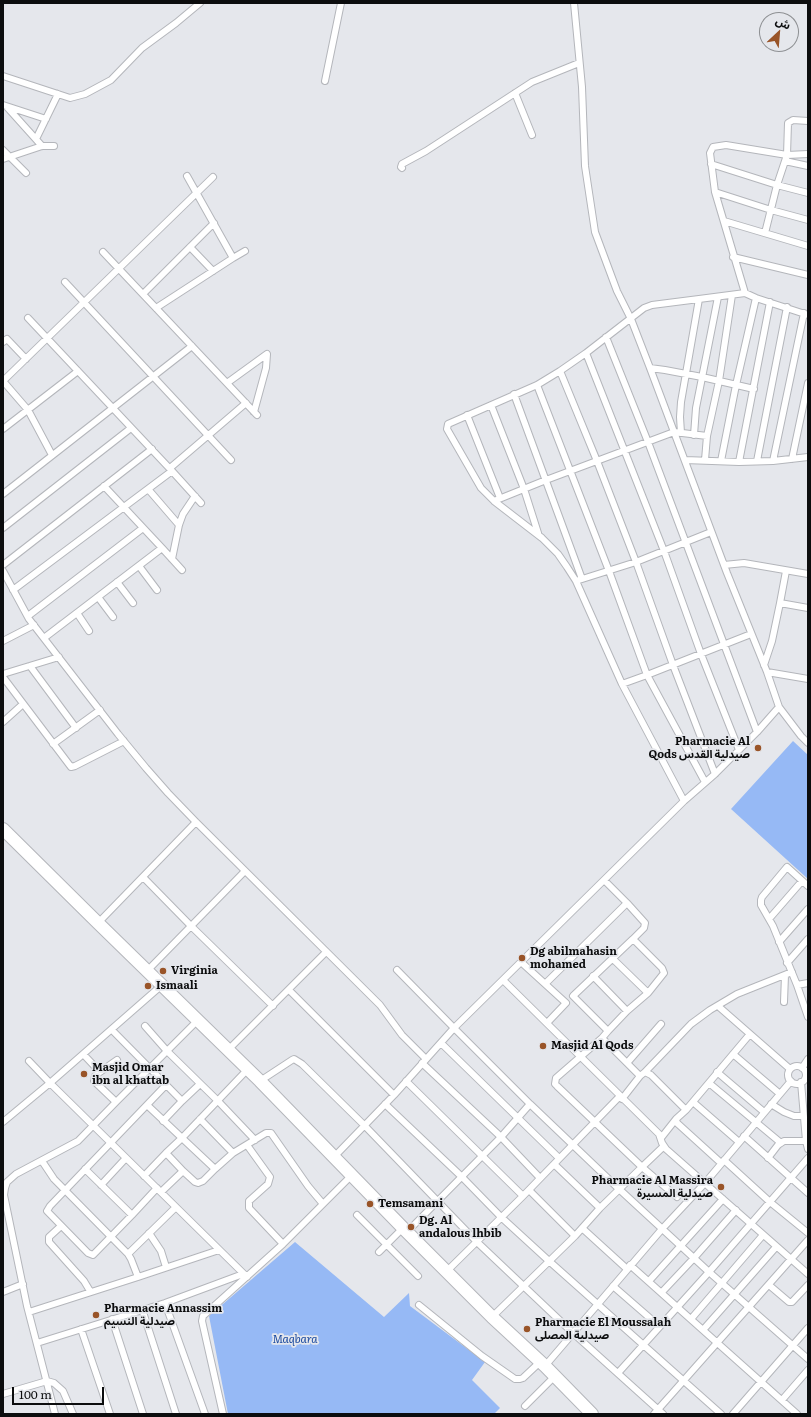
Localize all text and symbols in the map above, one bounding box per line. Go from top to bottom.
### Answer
north arrow [759,12,799,52]
text: ش [774,12,794,33]
place label: Pharmacie Al Qods صيدلية القدس [649,735,750,761]
marker: Pharmacie Al Qods صيدلية القدس [753,743,763,753]
place label: Dg abilmahasin mohamed [530,945,617,971]
marker: Dg abilmahasin mohamed [517,953,527,963]
place label: Virginia [171,964,218,978]
marker: Virginia [158,966,168,976]
place label: Ismaali [156,979,198,993]
marker: Ismaali [143,981,153,991]
place label: Masjid Al Qods [551,1039,633,1053]
marker: Masjid Al Qods [538,1041,548,1051]
place label: Masjid Omar ibn al khattab [92,1061,169,1087]
marker: Masjid Omar ibn al khattab [79,1069,89,1079]
place label: Pharmacie Al Massira صيدلية المسيرة [592,1174,713,1200]
marker: Pharmacie Al Massira صيدلية المسيرة [716,1182,726,1192]
place label: Temsamani [378,1197,443,1211]
marker: Temsamani [365,1199,375,1209]
place label: Dg. Al andalous lhbib [419,1214,502,1240]
marker: Dg. Al andalous lhbib [406,1222,416,1232]
place label: Pharmacie Annassim صيدلية النسيم [104,1302,222,1328]
marker: Pharmacie Annassim صيدلية النسيم [91,1310,101,1320]
place label: Pharmacie El Moussalah صيدلية المصلى [535,1316,671,1342]
marker: Pharmacie El Moussalah صيدلية المصلى [522,1324,532,1334]
park label: Maqbara [272,1333,318,1347]
scale bar [14,1379,106,1405]
text: 100 m [19,1385,52,1403]

